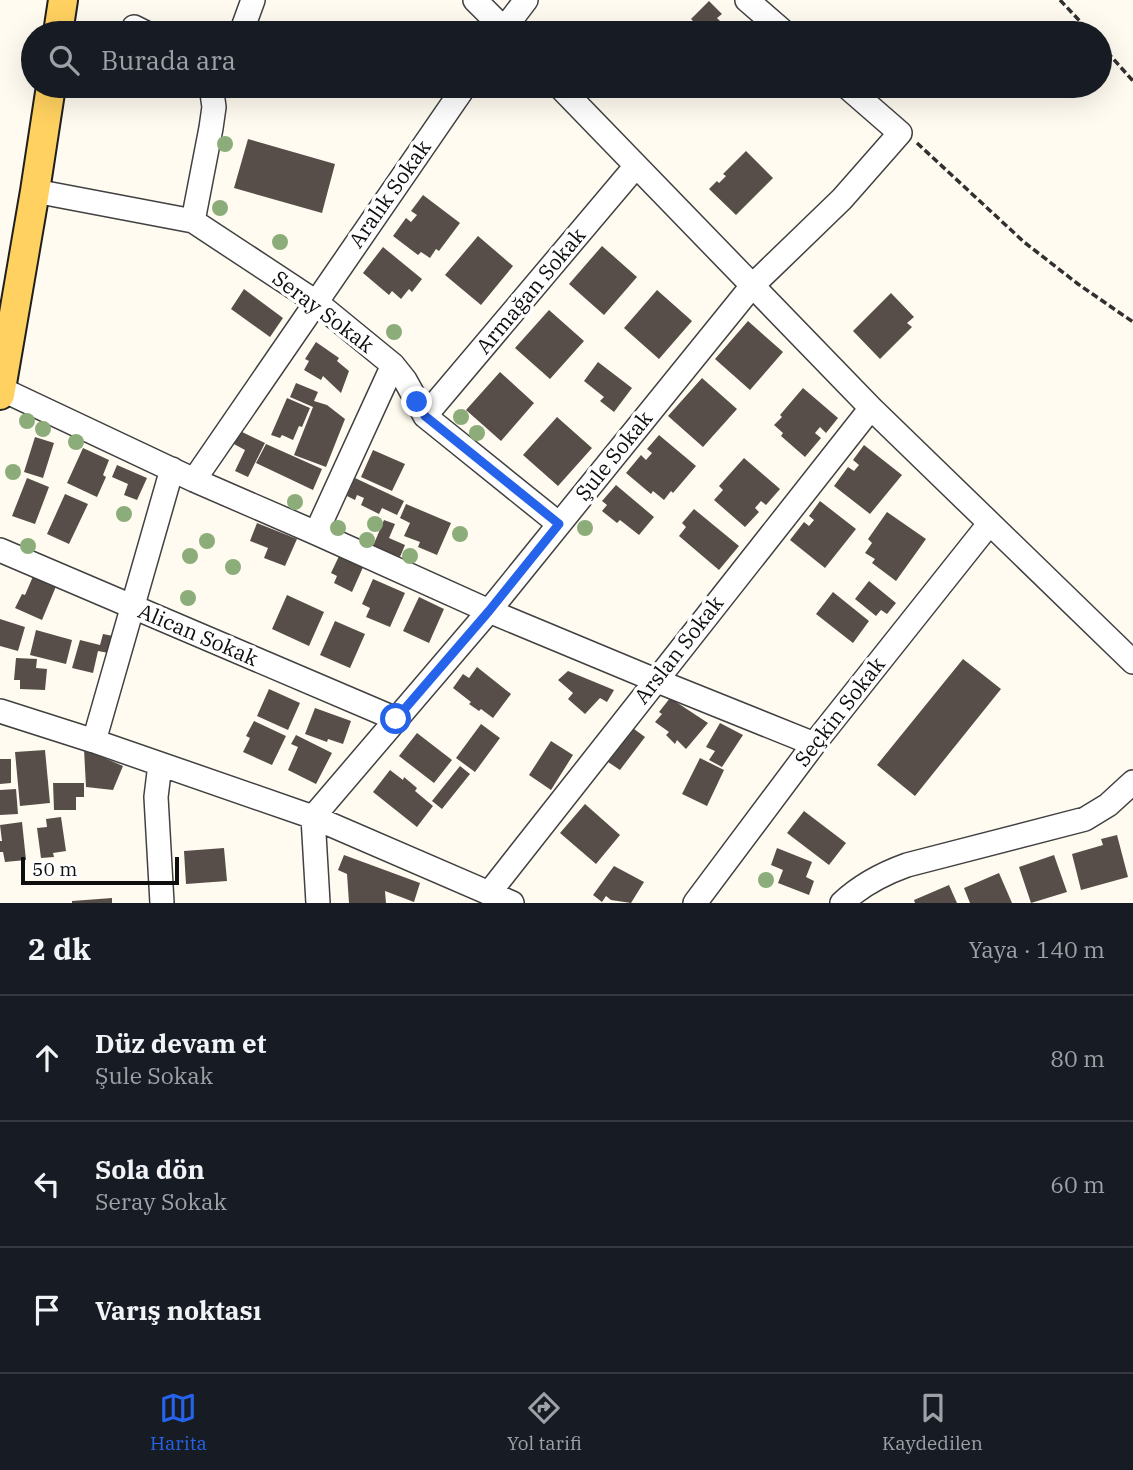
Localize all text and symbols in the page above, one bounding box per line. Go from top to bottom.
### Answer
search box [21,21,1112,98]
icon: search [45,41,83,79]
text: Burada ara [101,43,236,77]
street label: Aralık Sokak [342,133,437,253]
street label: Armağan Sokak [469,221,592,359]
street label: Seray Sokak [267,264,381,359]
route end [401,386,432,417]
street label: Şule Sokak [568,404,659,506]
street label: Arslan Sokak [627,589,730,709]
street label: Alican Sokak [134,596,263,672]
street label: Seçkin Sokak [788,650,891,772]
route start [380,703,411,734]
scale bar [21,854,178,886]
text: 50 m [32,857,77,881]
text: 2 dk [28,929,91,968]
text: Yaya · 140 m [968,934,1105,964]
text: Düz devam et [95,1026,266,1060]
icon: ahead [28,1039,66,1077]
text: 80 m [1050,1043,1105,1073]
text: Şule Sokak [95,1060,213,1090]
text: Sola dön [95,1152,205,1186]
icon: left [28,1165,66,1203]
text: 60 m [1050,1169,1105,1199]
text: Seray Sokak [95,1186,227,1216]
icon: arrive [28,1291,66,1329]
text: Varış noktası [95,1293,261,1327]
tab: Harita [150,1389,207,1455]
tab: Yol tarifi [507,1389,582,1455]
tab: Kaydedilen [882,1389,983,1455]

